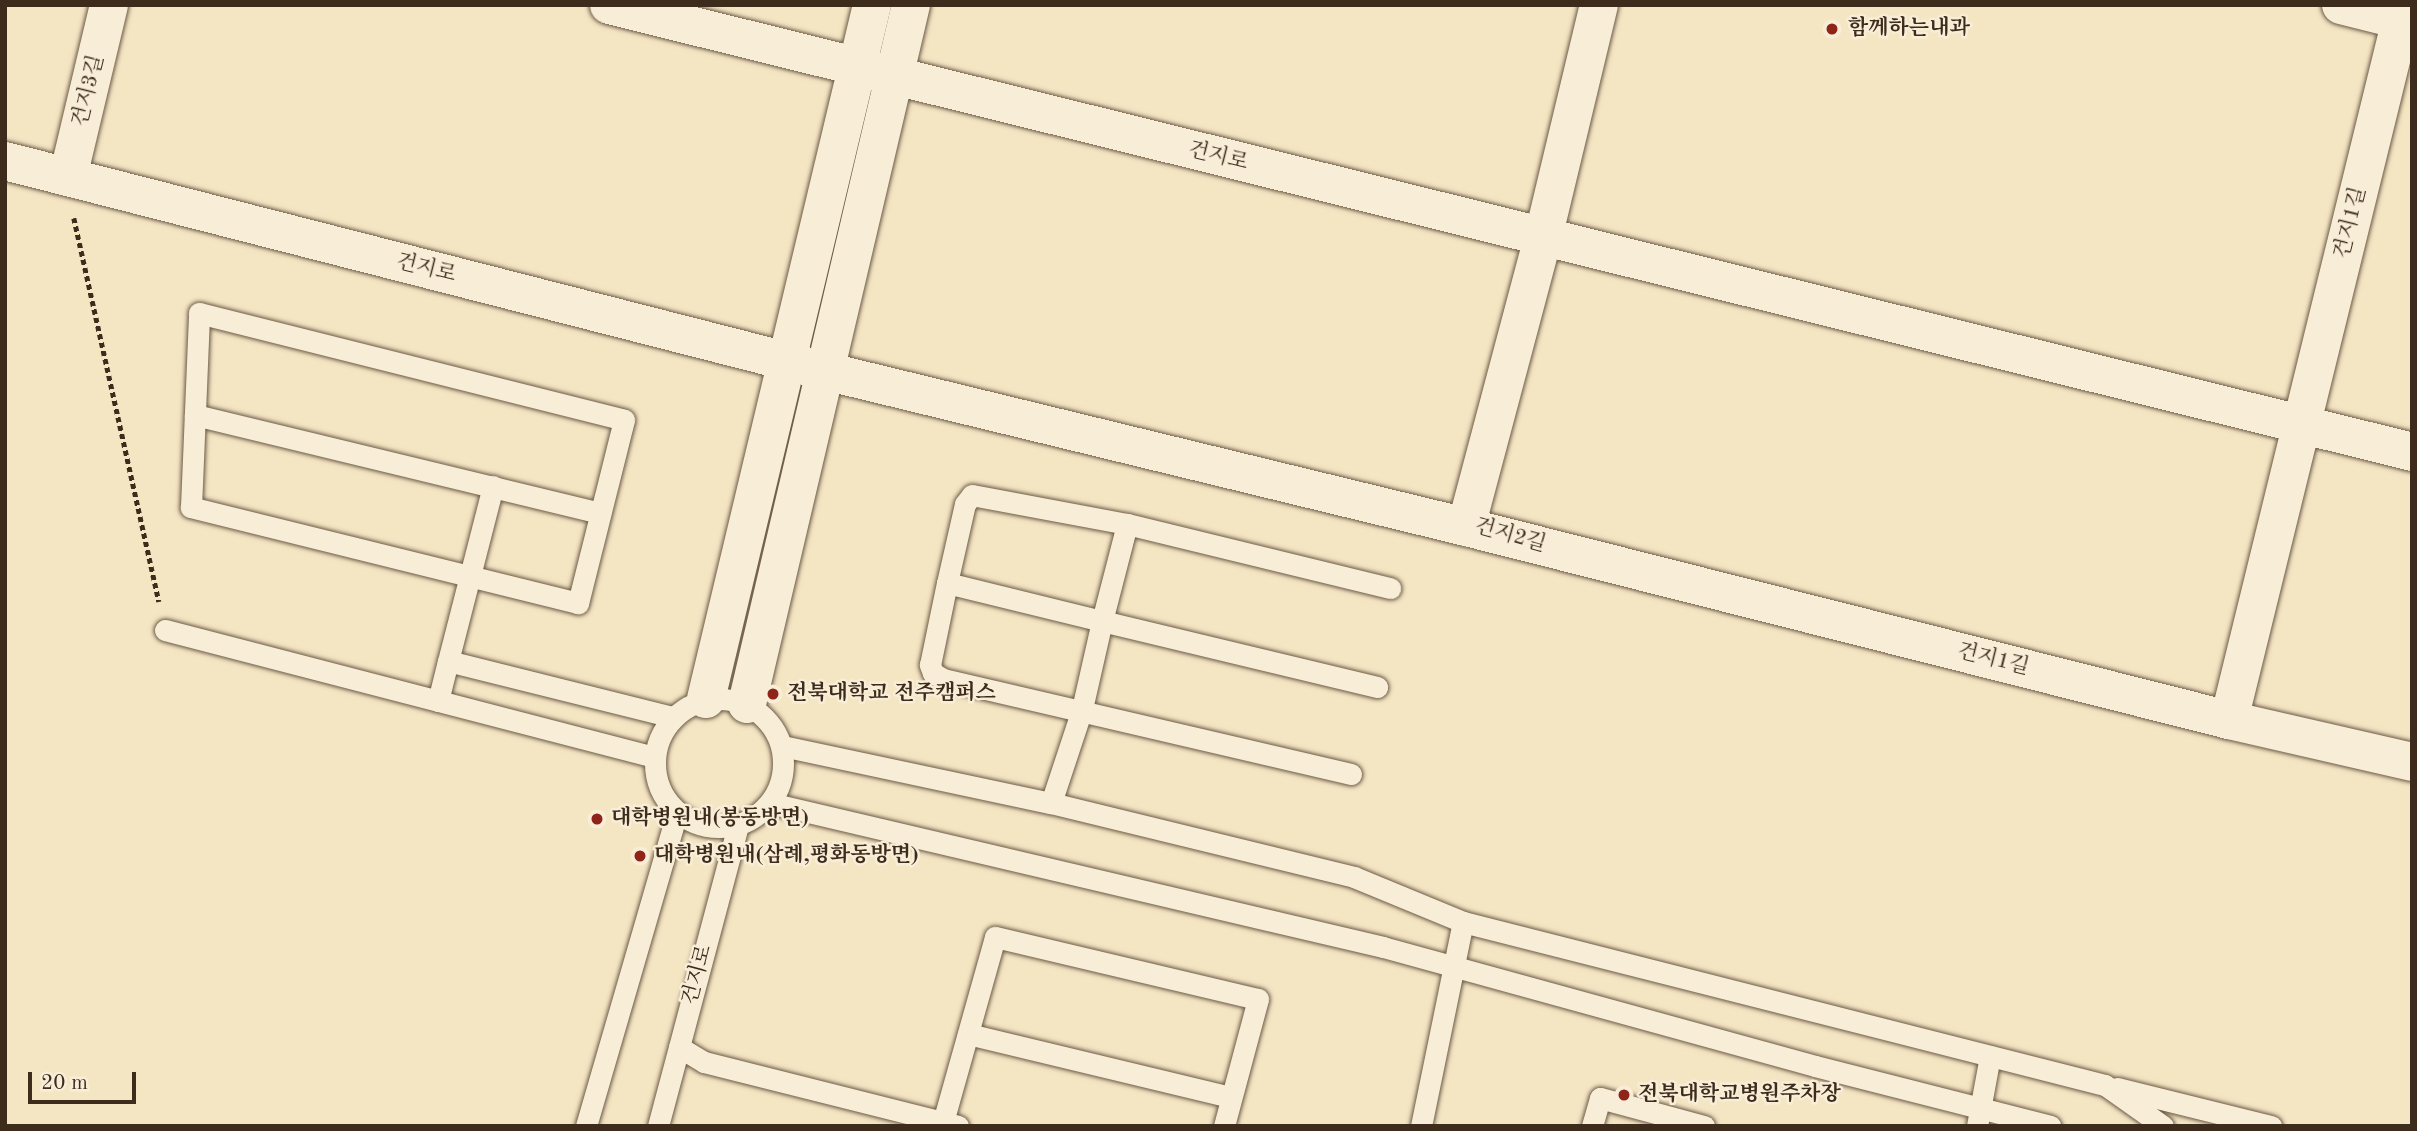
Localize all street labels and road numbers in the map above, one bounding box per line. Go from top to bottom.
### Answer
street label: 건지3길 [68,53,110,129]
street label: 건지로 [1185,137,1251,177]
street label: 건지1길 [2330,185,2372,261]
street label: 건지로 [393,249,459,289]
street label: 건지2길 [1471,514,1549,558]
street label: 건지1길 [1955,639,2031,681]
street label: 건지로 [678,942,718,1008]

